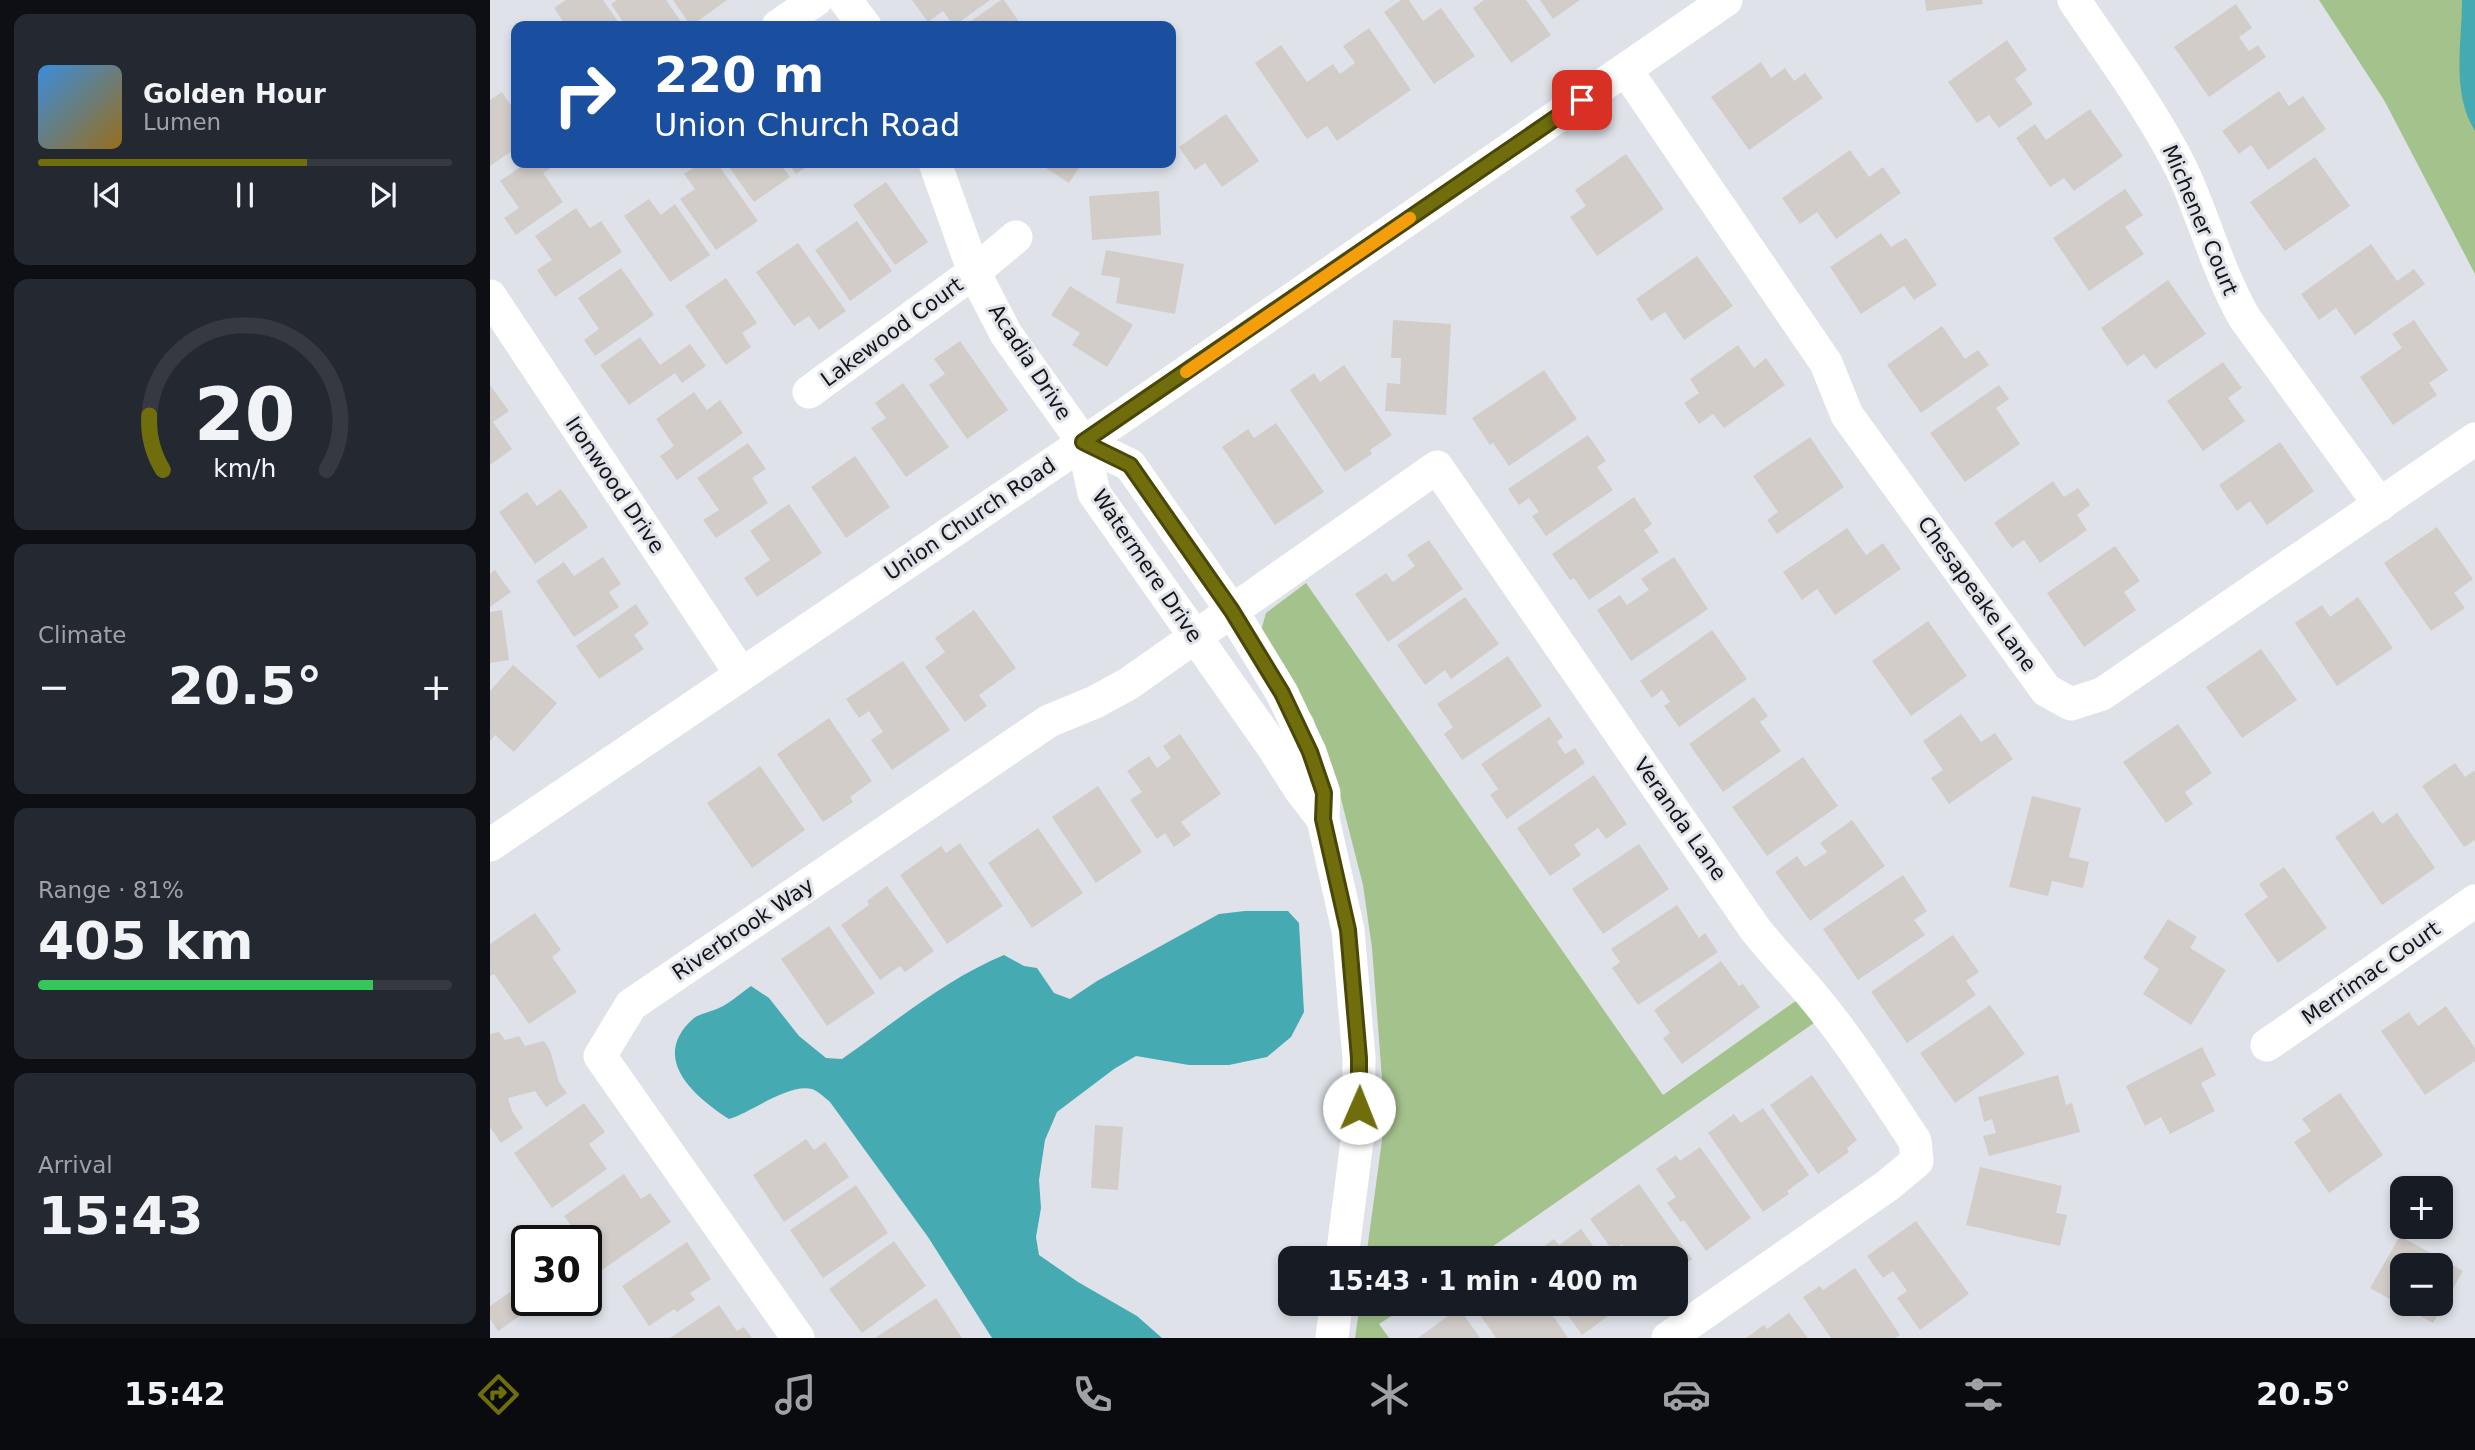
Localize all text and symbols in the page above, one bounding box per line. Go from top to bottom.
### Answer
text: 220 m [654,47,824,104]
icon: right [539,49,630,140]
pin [1552,70,1612,130]
text: Golden Hour [143,79,326,109]
icon: arrive [1563,81,1601,119]
text: Union Church Road [654,106,960,144]
text: Lumen [143,109,221,135]
street label: Michener Court [2158,141,2242,299]
icon: previous [88,176,126,214]
icon: pause [226,176,264,214]
icon: next [364,176,402,214]
street label: Lakewood Court [816,272,968,392]
street label: Acadia Drive [984,300,1076,424]
text: 20 [194,373,296,458]
street label: Ironwood Drive [560,412,670,558]
street label: Union Church Road [880,453,1060,585]
text: km/h [213,454,277,483]
street label: Watermere Drive [1087,485,1207,647]
street label: Chesapeake Lane [1913,512,2041,676]
text: Climate [38,622,127,648]
text: 20.5° [168,656,322,716]
text: − [38,665,70,709]
text: + [420,665,452,709]
street label: Veranda Lane [1629,753,1731,885]
street label: Riverbrook Way [668,873,818,985]
text: Range · 81% [38,877,184,903]
text: 405 km [38,911,253,971]
street label: Merrimac Court [2297,916,2445,1030]
position arrow [1322,1071,1396,1145]
text: Arrival [38,1152,113,1178]
map controls [2390,1176,2453,1316]
button: + [2390,1176,2453,1239]
text: 15:43 [38,1186,204,1246]
speed limit sign: 30 [511,1225,602,1316]
button: − [2390,1253,2453,1316]
text: 15:43 · 1 min · 400 m [1328,1266,1638,1296]
icon: directions [474,1370,523,1419]
icon: music [771,1370,820,1419]
icon: phone [1068,1370,1117,1419]
icon: climate [1365,1370,1414,1419]
icon: car [1662,1370,1711,1419]
icon: filters [1959,1370,2008,1419]
text: 15:42 [124,1375,226,1413]
text: 20.5° [2256,1375,2351,1413]

